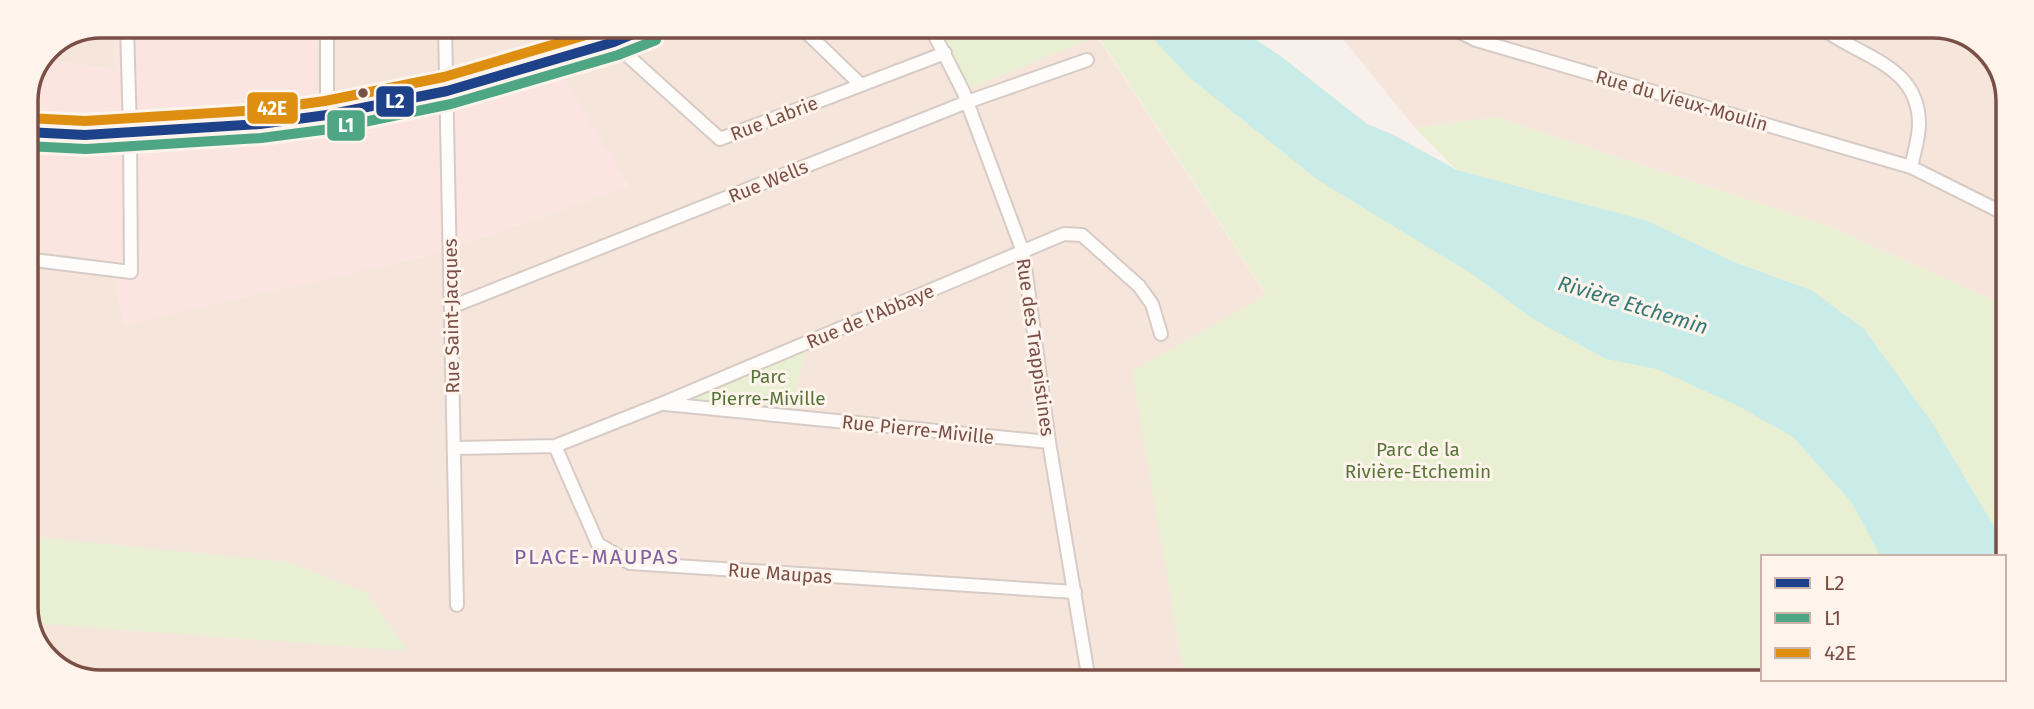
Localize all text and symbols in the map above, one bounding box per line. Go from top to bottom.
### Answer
street label: Rue du Vieux-Moulin [1593,65,1771,136]
line badge: L2 [375,85,415,118]
unlabelled marker [356,86,370,100]
text: L2 [385,90,405,113]
line badge: 42E [246,91,299,125]
street label: Rue Labrie [727,91,821,146]
text: 42E [257,97,287,120]
line badge: L1 [326,109,366,142]
text: L1 [338,114,354,137]
street label: Rue Wells [725,155,811,208]
street label: Rue Saint-Jacques [439,238,464,394]
street label: Rue des Trappistines [1012,257,1059,438]
water label: Rivière Etchemin [1555,270,1711,340]
street label: Rue de l'Abbaye [803,279,938,354]
park label: Parc Pierre-Miville [710,365,826,410]
street label: Rue Pierre-Miville [841,410,995,449]
park label: Parc de la Rivière-Etchemin [1345,438,1491,483]
district label: PLACE-MAUPAS [514,544,680,570]
legend [1761,555,2006,681]
street label: Rue Maupas [727,558,833,589]
text: L2 [1824,570,1845,596]
text: L1 [1824,605,1841,631]
text: 42E [1824,640,1856,666]

